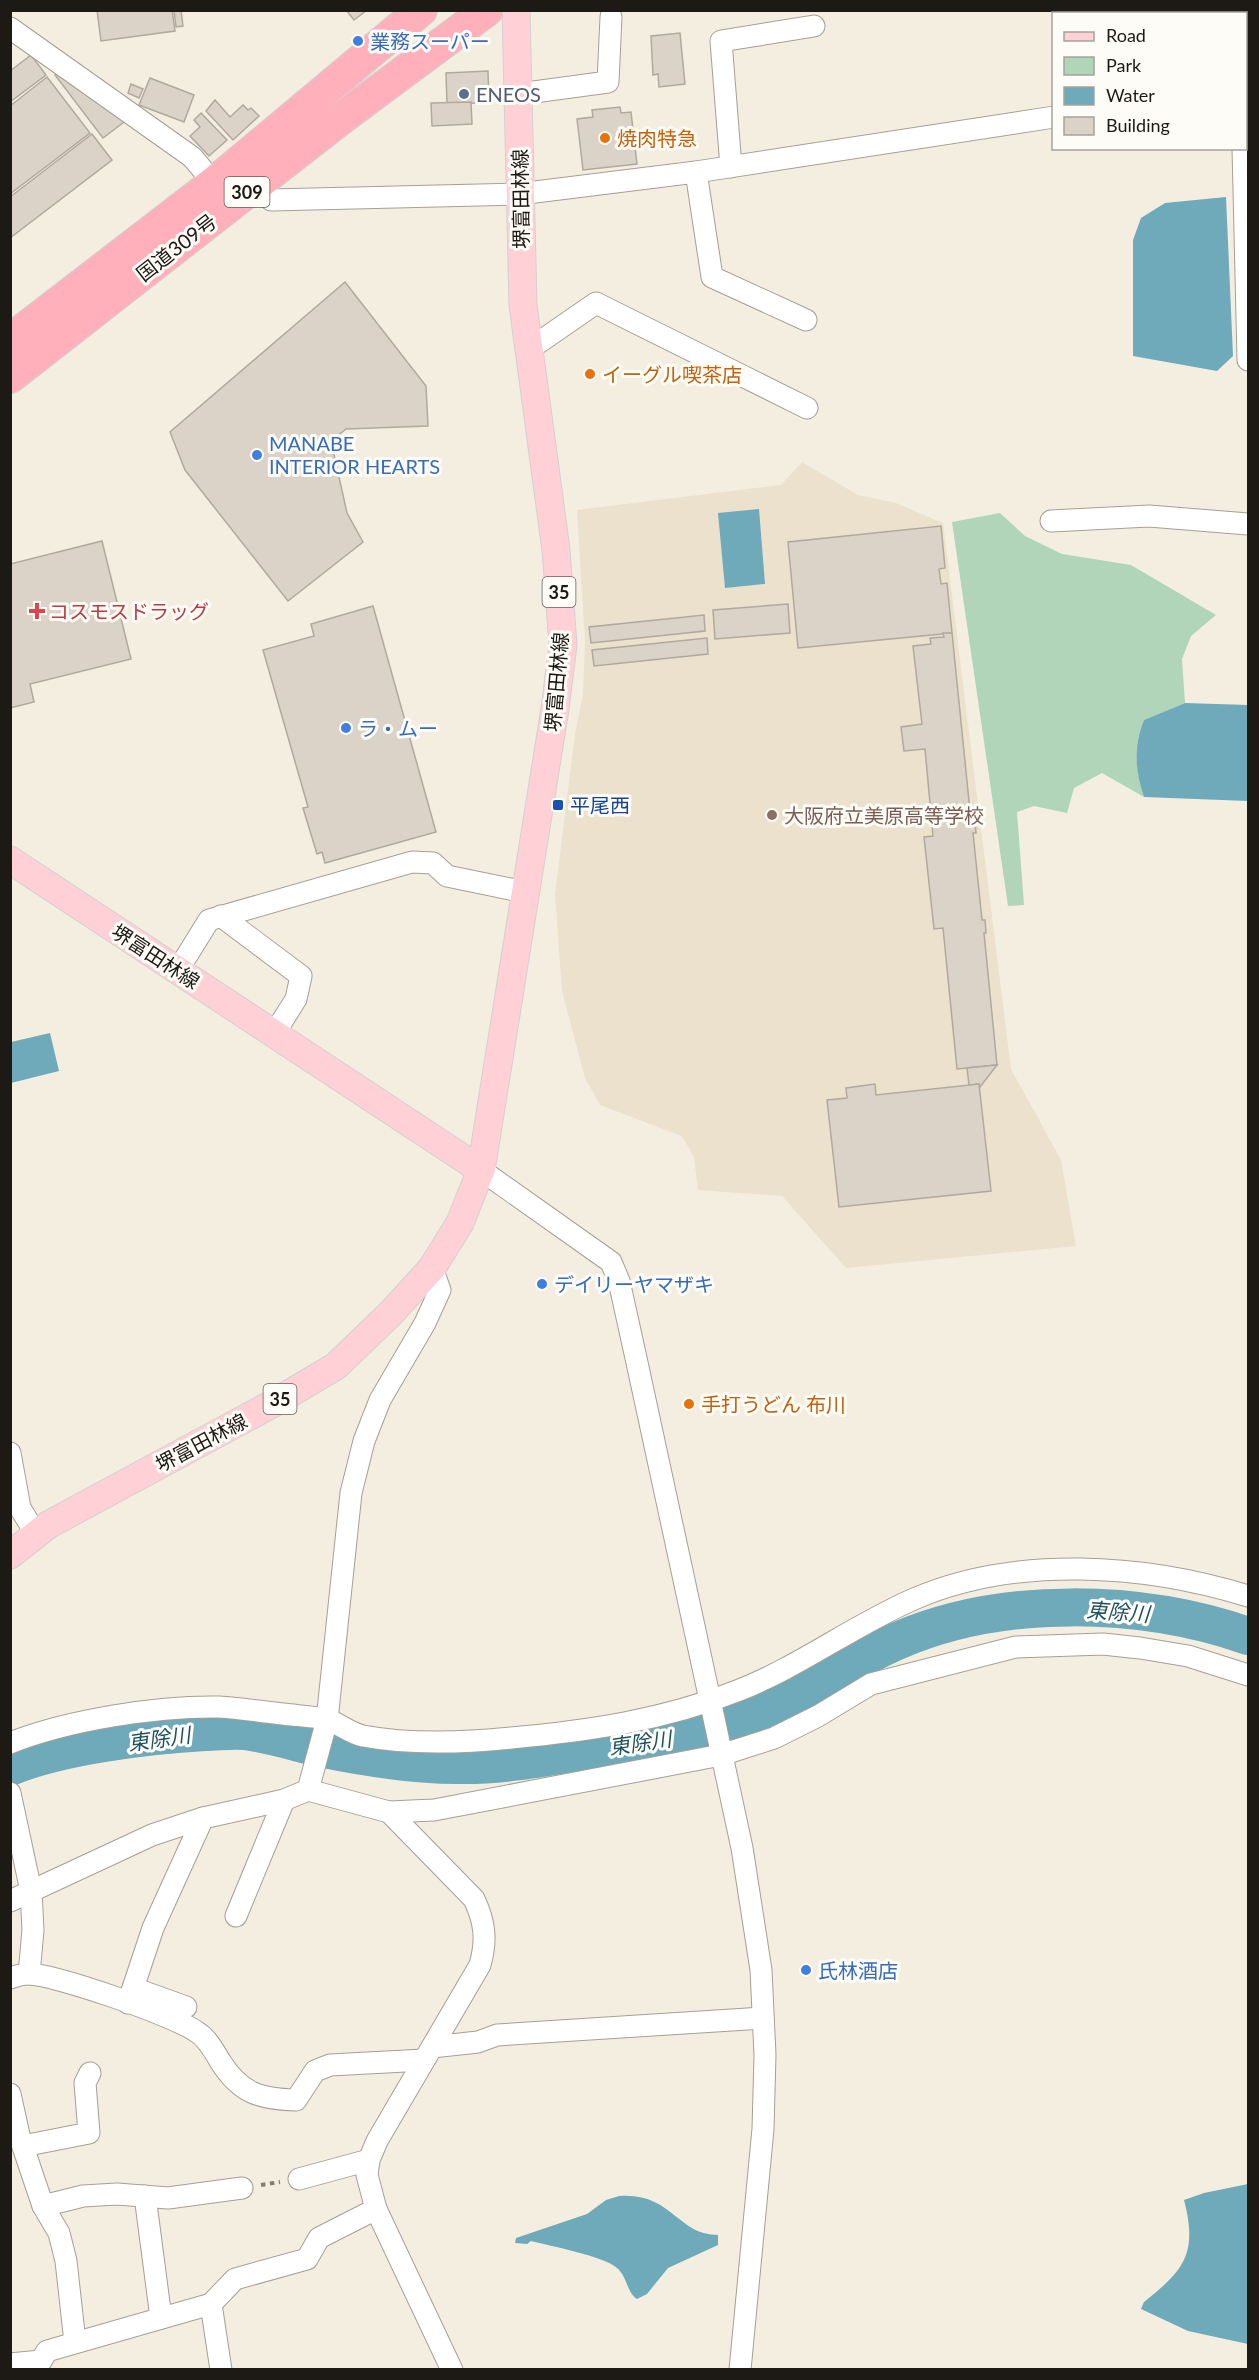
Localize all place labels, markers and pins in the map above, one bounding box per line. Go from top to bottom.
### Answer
place label: 業務スーパー [370,29,490,53]
marker: 業務スーパー [351,34,365,48]
place label: ENEOS [476,82,541,106]
marker: ENEOS [457,87,471,101]
place label: 焼肉特急 [617,126,697,150]
marker: 焼肉特急 [598,131,612,145]
place label: イーグル喫茶店 [602,362,742,386]
marker: イーグル喫茶店 [583,367,597,381]
place label: MANABE INTERIOR HEARTS [269,431,440,478]
marker: MANABE INTERIOR HEARTS [250,448,264,462]
place label: コスモスドラッグ [49,599,209,623]
marker: コスモスドラッグ [30,604,44,618]
place label: ラ・ムー [358,716,438,740]
marker: ラ・ムー [339,721,353,735]
place label: 平尾西 [570,793,630,817]
marker: 平尾西 [551,798,565,812]
place label: 大阪府立美原高等学校 [784,803,984,827]
marker: 大阪府立美原高等学校 [765,808,779,822]
place label: デイリーヤマザキ [554,1272,714,1296]
marker: デイリーヤマザキ [535,1277,549,1291]
place label: 手打うどん 布川 [701,1392,846,1416]
marker: 手打うどん 布川 [682,1397,696,1411]
place label: 氏林酒店 [818,1958,898,1982]
marker: 氏林酒店 [799,1963,813,1977]

